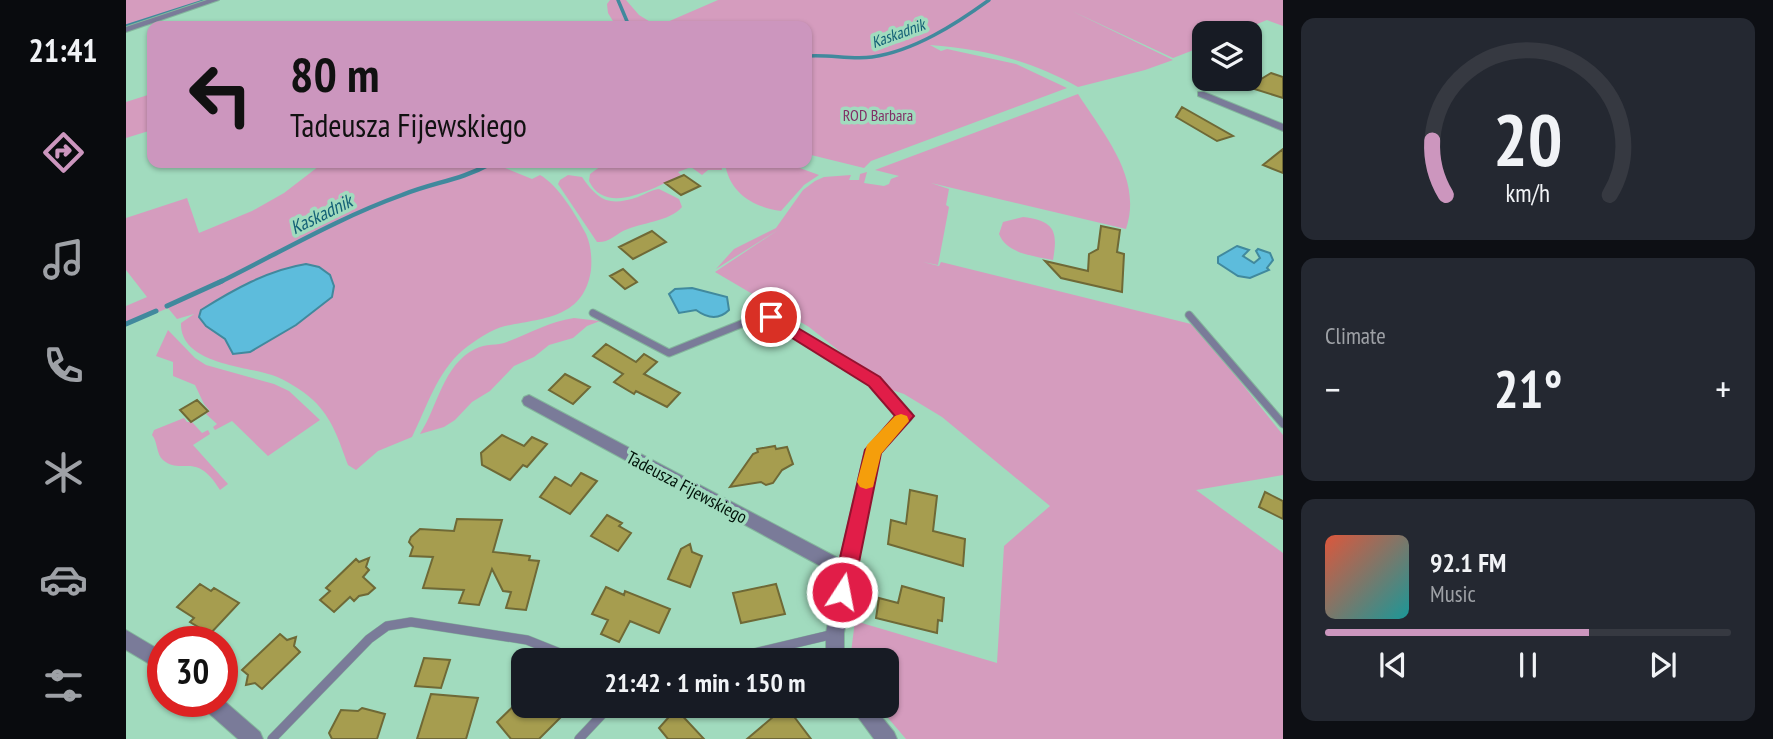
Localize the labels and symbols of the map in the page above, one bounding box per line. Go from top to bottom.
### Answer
water label: Kaskadnik [868,13,929,52]
park label: ROD Barbara [843,105,913,125]
water label: Kaskadnik [286,188,358,239]
pin [741,287,801,347]
street label: Tadeusza Fijewskiego [623,446,751,529]
position arrow [805,555,879,629]
speed limit sign: 30 [147,626,238,717]

